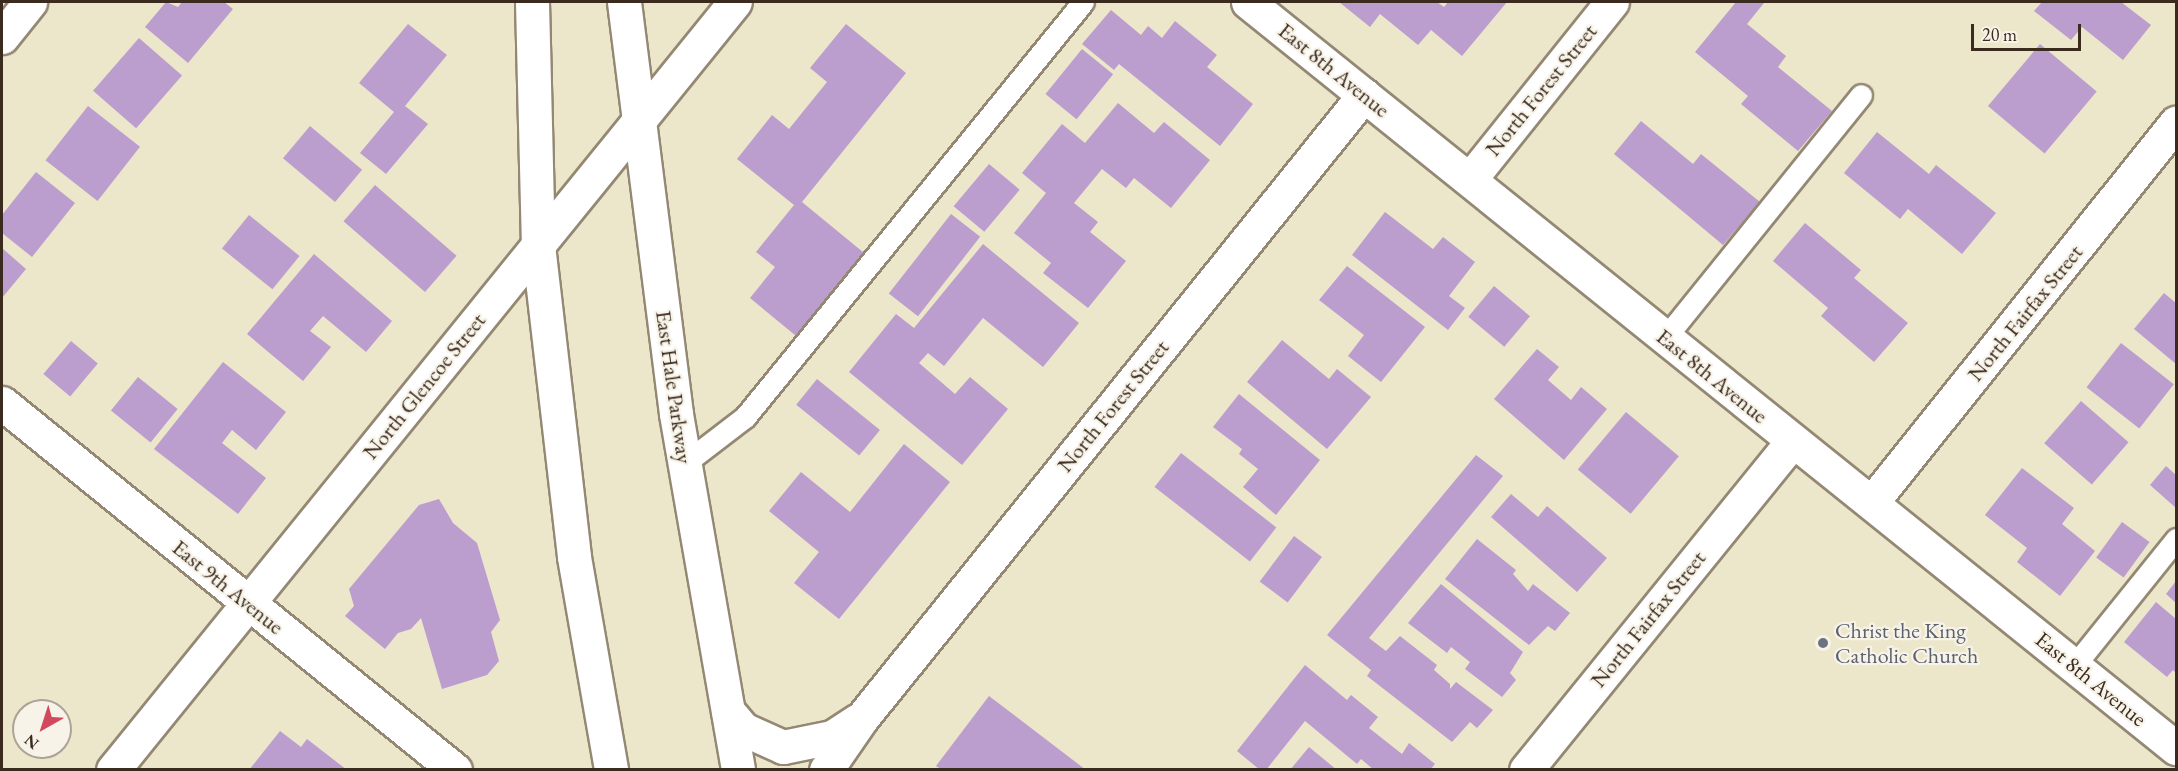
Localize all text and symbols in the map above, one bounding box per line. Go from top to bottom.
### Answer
scale bar [1974,12,2084,50]
street label: East 8th Avenue [1273,17,1395,123]
street label: North Forest Street [1480,19,1602,161]
text: 20 m [1982,23,2017,46]
street label: North Fairfax Street [1962,239,2088,387]
street label: North Glencoe Street [357,308,491,464]
street label: East Hale Parkway [650,309,698,465]
street label: East 8th Avenue [1651,323,1773,429]
street label: North Forest Street [1052,335,1174,477]
street label: East 9th Avenue [167,534,289,640]
street label: North Fairfax Street [1585,545,1711,693]
place label: Christ the King Catholic Church [1835,617,1978,668]
street label: East 8th Avenue [2030,626,2152,732]
marker: Christ the King Catholic Church [1816,636,1830,650]
north arrow [12,699,72,759]
text: N [20,730,43,754]

